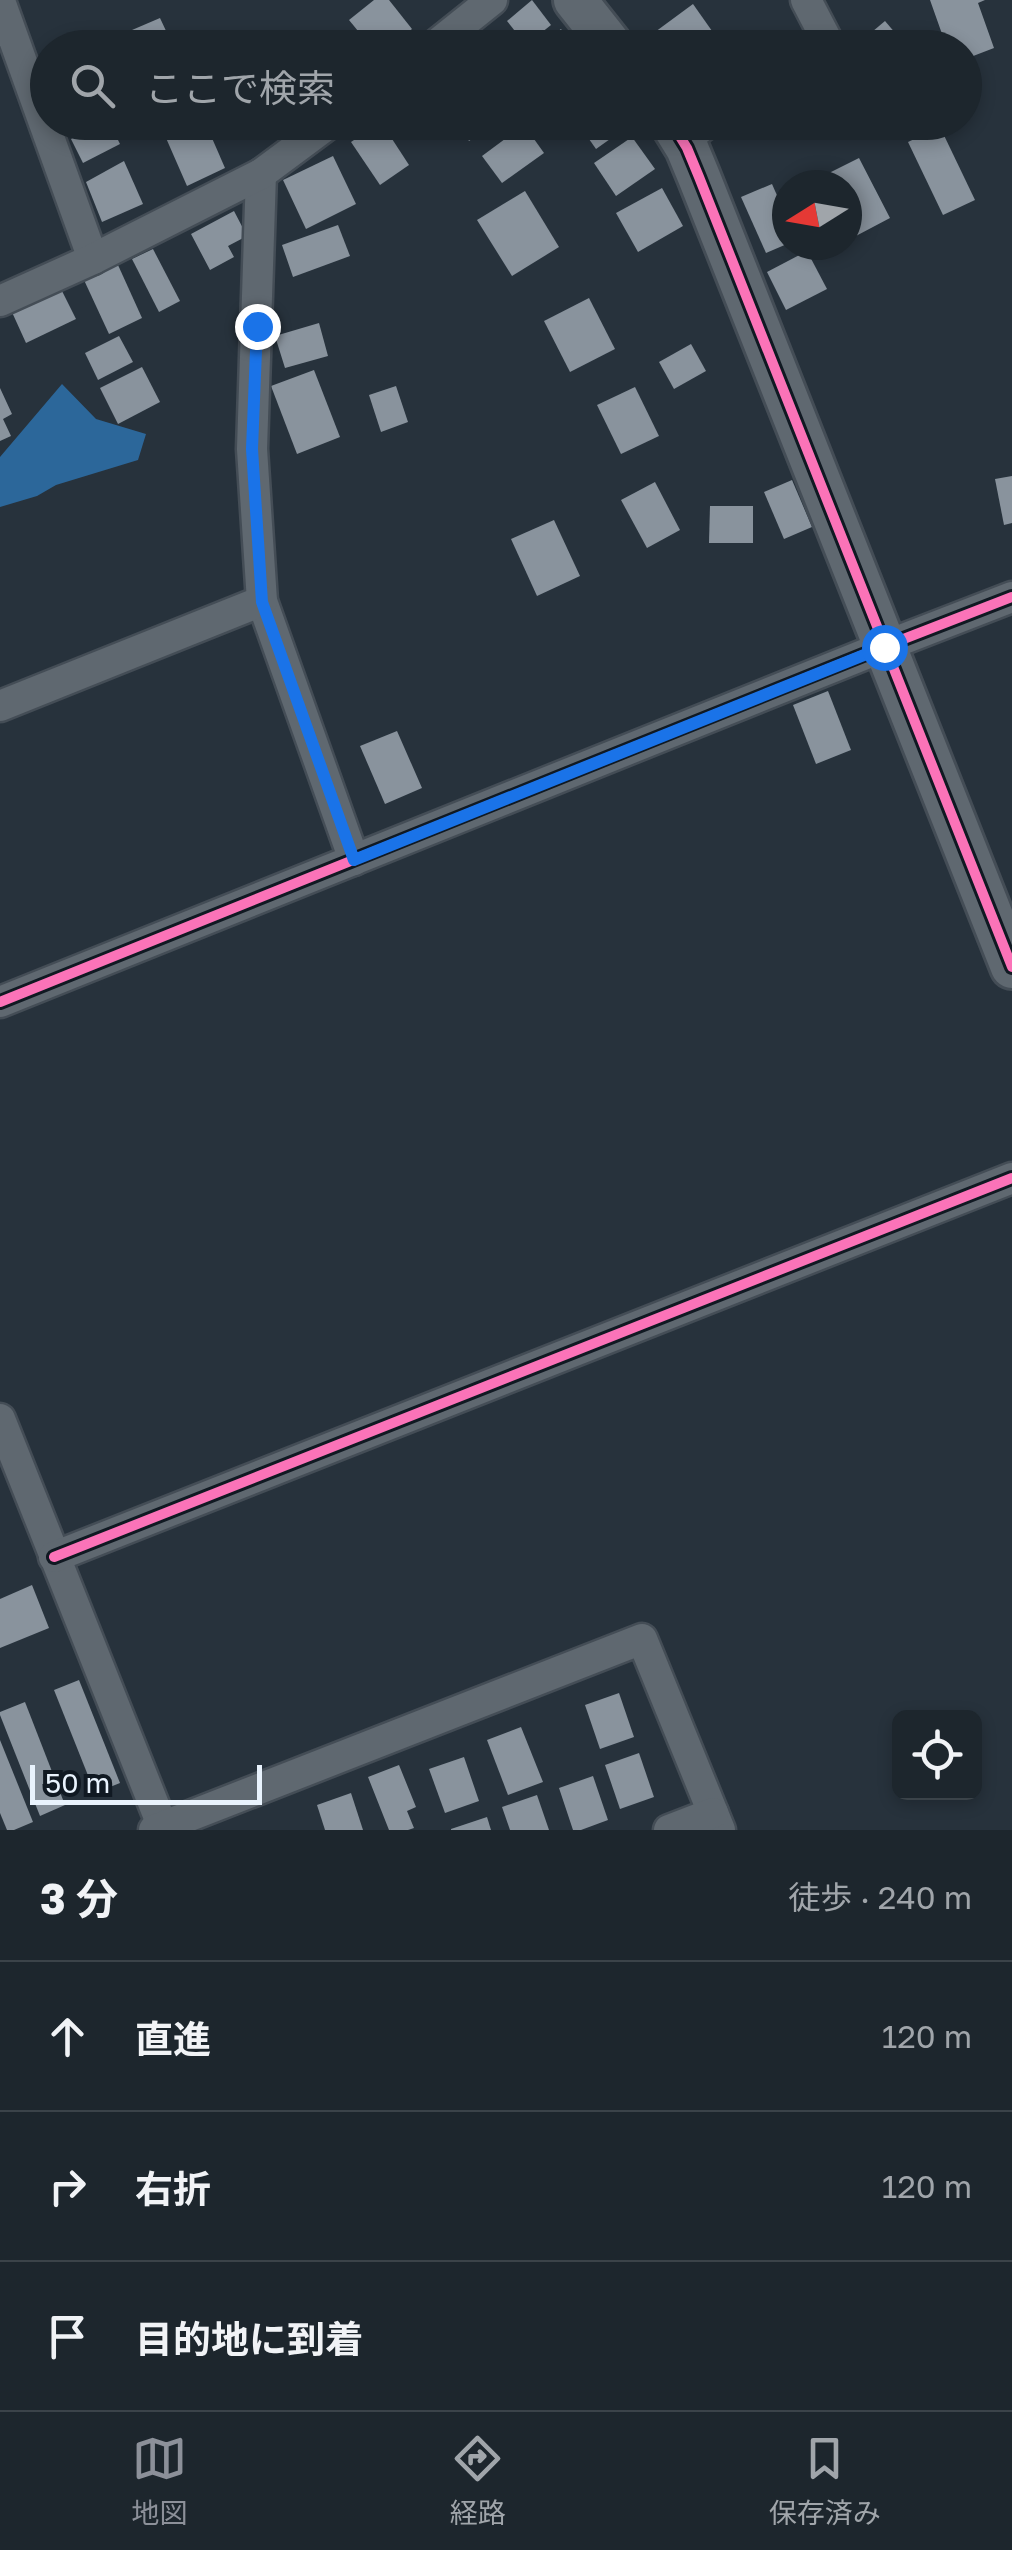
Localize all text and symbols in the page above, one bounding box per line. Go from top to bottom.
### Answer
search box [30,30,982,140]
icon: search [65,58,120,113]
text: ここで検索 [145,65,335,110]
north arrow [772,170,862,260]
route end [235,304,281,350]
route start [862,625,908,671]
map controls [892,1710,982,1800]
button: locate [892,1710,982,1800]
scale bar [30,1760,262,1804]
text: 50 m [45,1766,110,1799]
text: 3 分 [40,1873,118,1923]
text: 徒歩 · 240 m [788,1878,972,1916]
icon: ahead [40,2009,95,2064]
text: 直進 [135,2016,211,2061]
text: 120 m [882,2017,972,2055]
icon: right [40,2159,95,2214]
text: 右折 [135,2166,211,2211]
text: 120 m [882,2167,972,2205]
icon: arrive [40,2309,95,2364]
text: 目的地に到着 [135,2316,363,2361]
tab: 地図 [131,2431,187,2531]
tab: 経路 [450,2431,506,2531]
tab: 保存済み [769,2431,881,2531]

